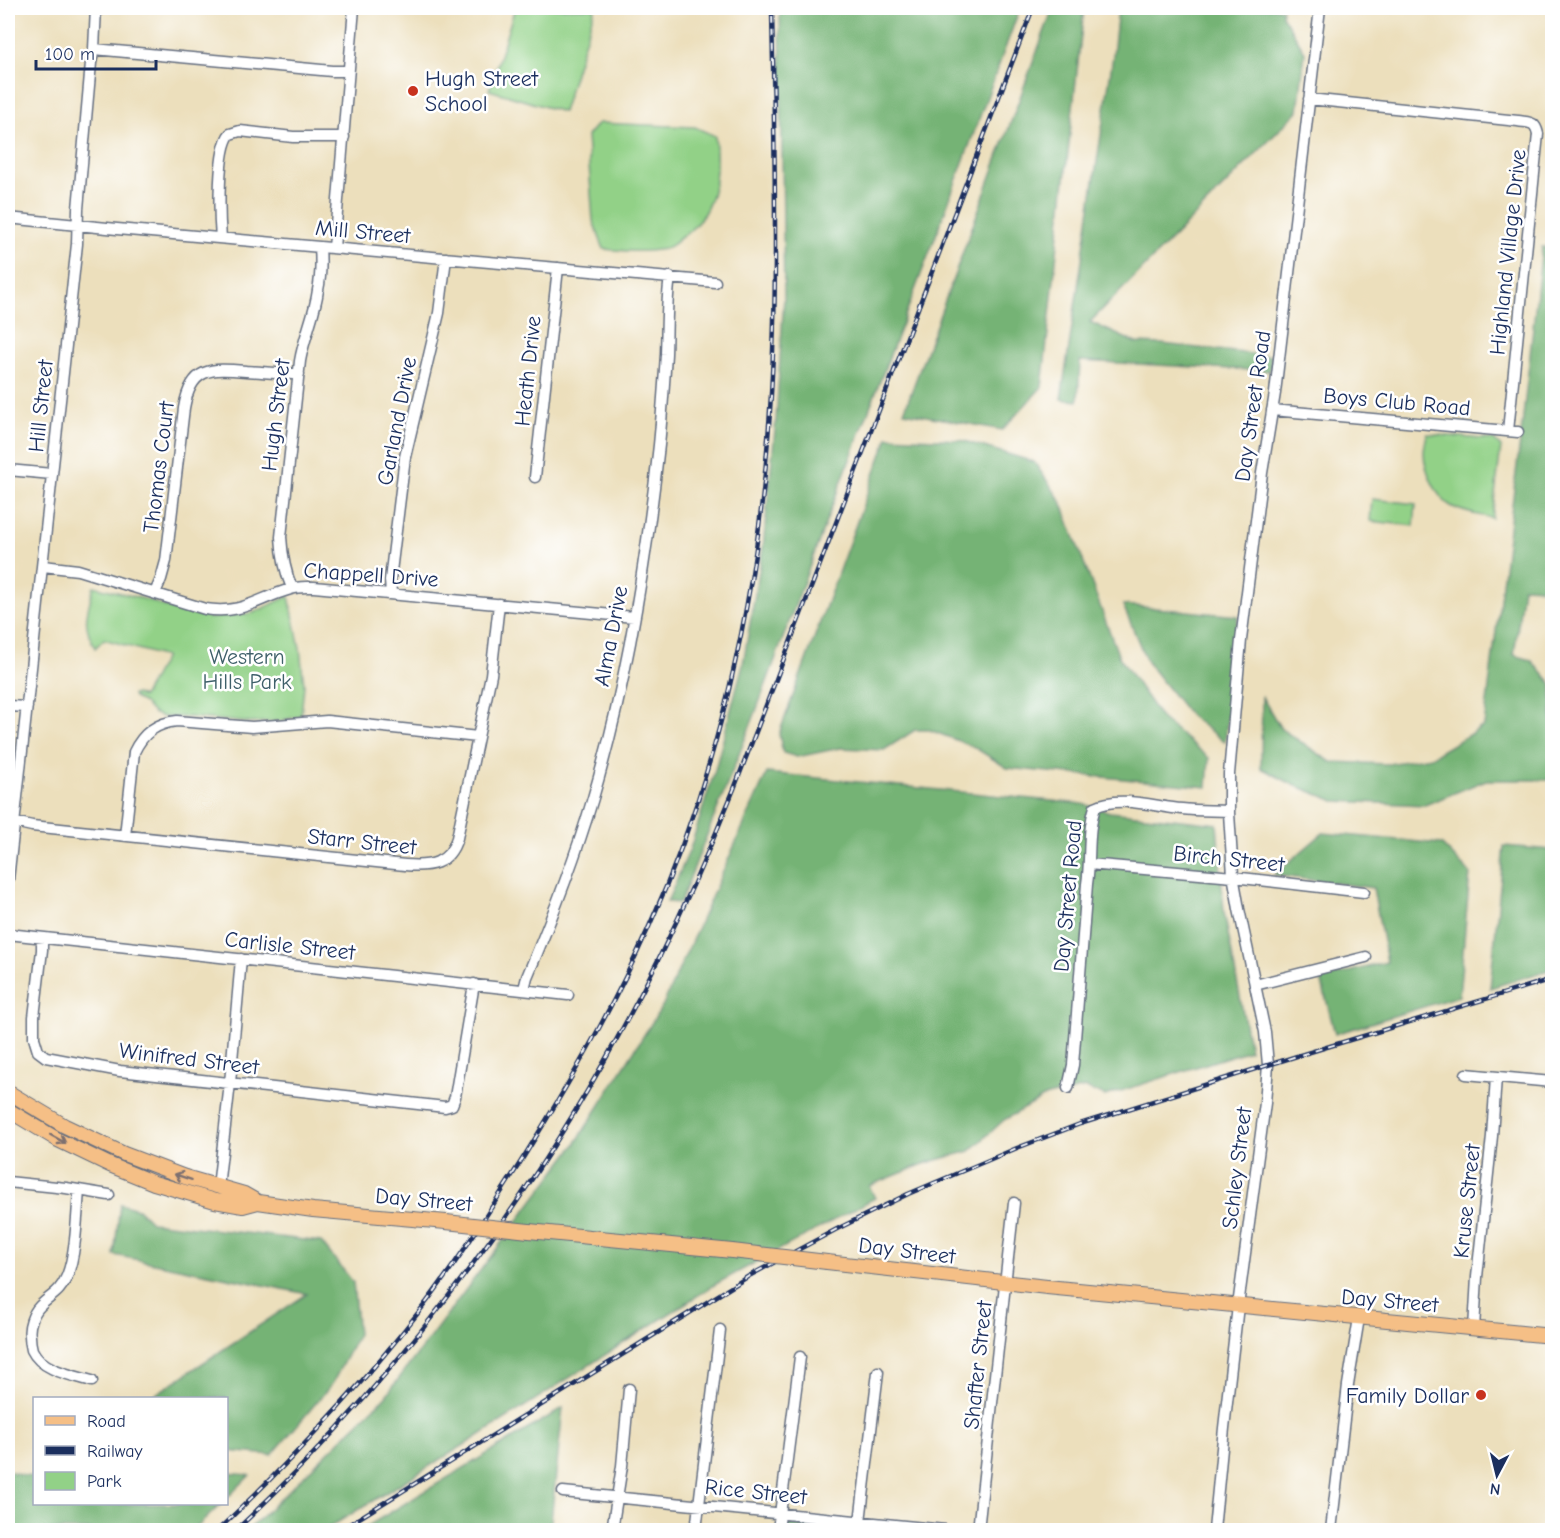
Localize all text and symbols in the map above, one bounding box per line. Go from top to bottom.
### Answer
scale bar [36,33,156,71]
text: 100 m [45,44,95,65]
place label: Hugh Street School [425,66,539,117]
marker: Hugh Street School [406,84,420,98]
street label: Highland Village Drive [1484,148,1532,356]
street label: Mill Street [314,215,412,249]
street label: Heath Drive [509,315,547,428]
street label: Day Street Road [1230,329,1276,483]
street label: Garland Drive [372,355,422,488]
street label: Hugh Street [256,357,296,473]
street label: Hill Street [23,358,59,454]
street label: Boys Club Road [1322,383,1472,421]
street label: Thomas Court [138,399,180,534]
street label: Chappell Drive [303,557,439,593]
street label: Alma Drive [589,584,633,689]
park label: Western Hills Park [202,644,292,695]
street label: Day Street Road [1048,819,1088,973]
street label: Starr Street [306,823,418,861]
street label: Birch Street [1172,840,1286,878]
street label: Carlisle Street [223,926,357,966]
street label: Winifred Street [117,1038,261,1081]
street label: Schley Street [1217,1105,1257,1231]
one-way arrow [49,1133,66,1145]
street label: Kruse Street [1448,1142,1486,1260]
one-way arrow [174,1170,193,1181]
street label: Day Street [374,1183,474,1217]
street label: Day Street [857,1232,958,1270]
street label: Day Street [1340,1284,1440,1318]
street label: Shafter Street [958,1299,998,1431]
place label: Family Dollar [1346,1383,1469,1409]
marker: Family Dollar [1474,1388,1488,1402]
legend [33,1397,228,1505]
text: Road [87,1411,126,1432]
text: Railway [87,1441,144,1462]
north arrow [1467,1445,1527,1505]
text: Park [87,1471,122,1492]
street label: Rice Street [704,1474,809,1510]
text: N [1489,1479,1502,1498]

